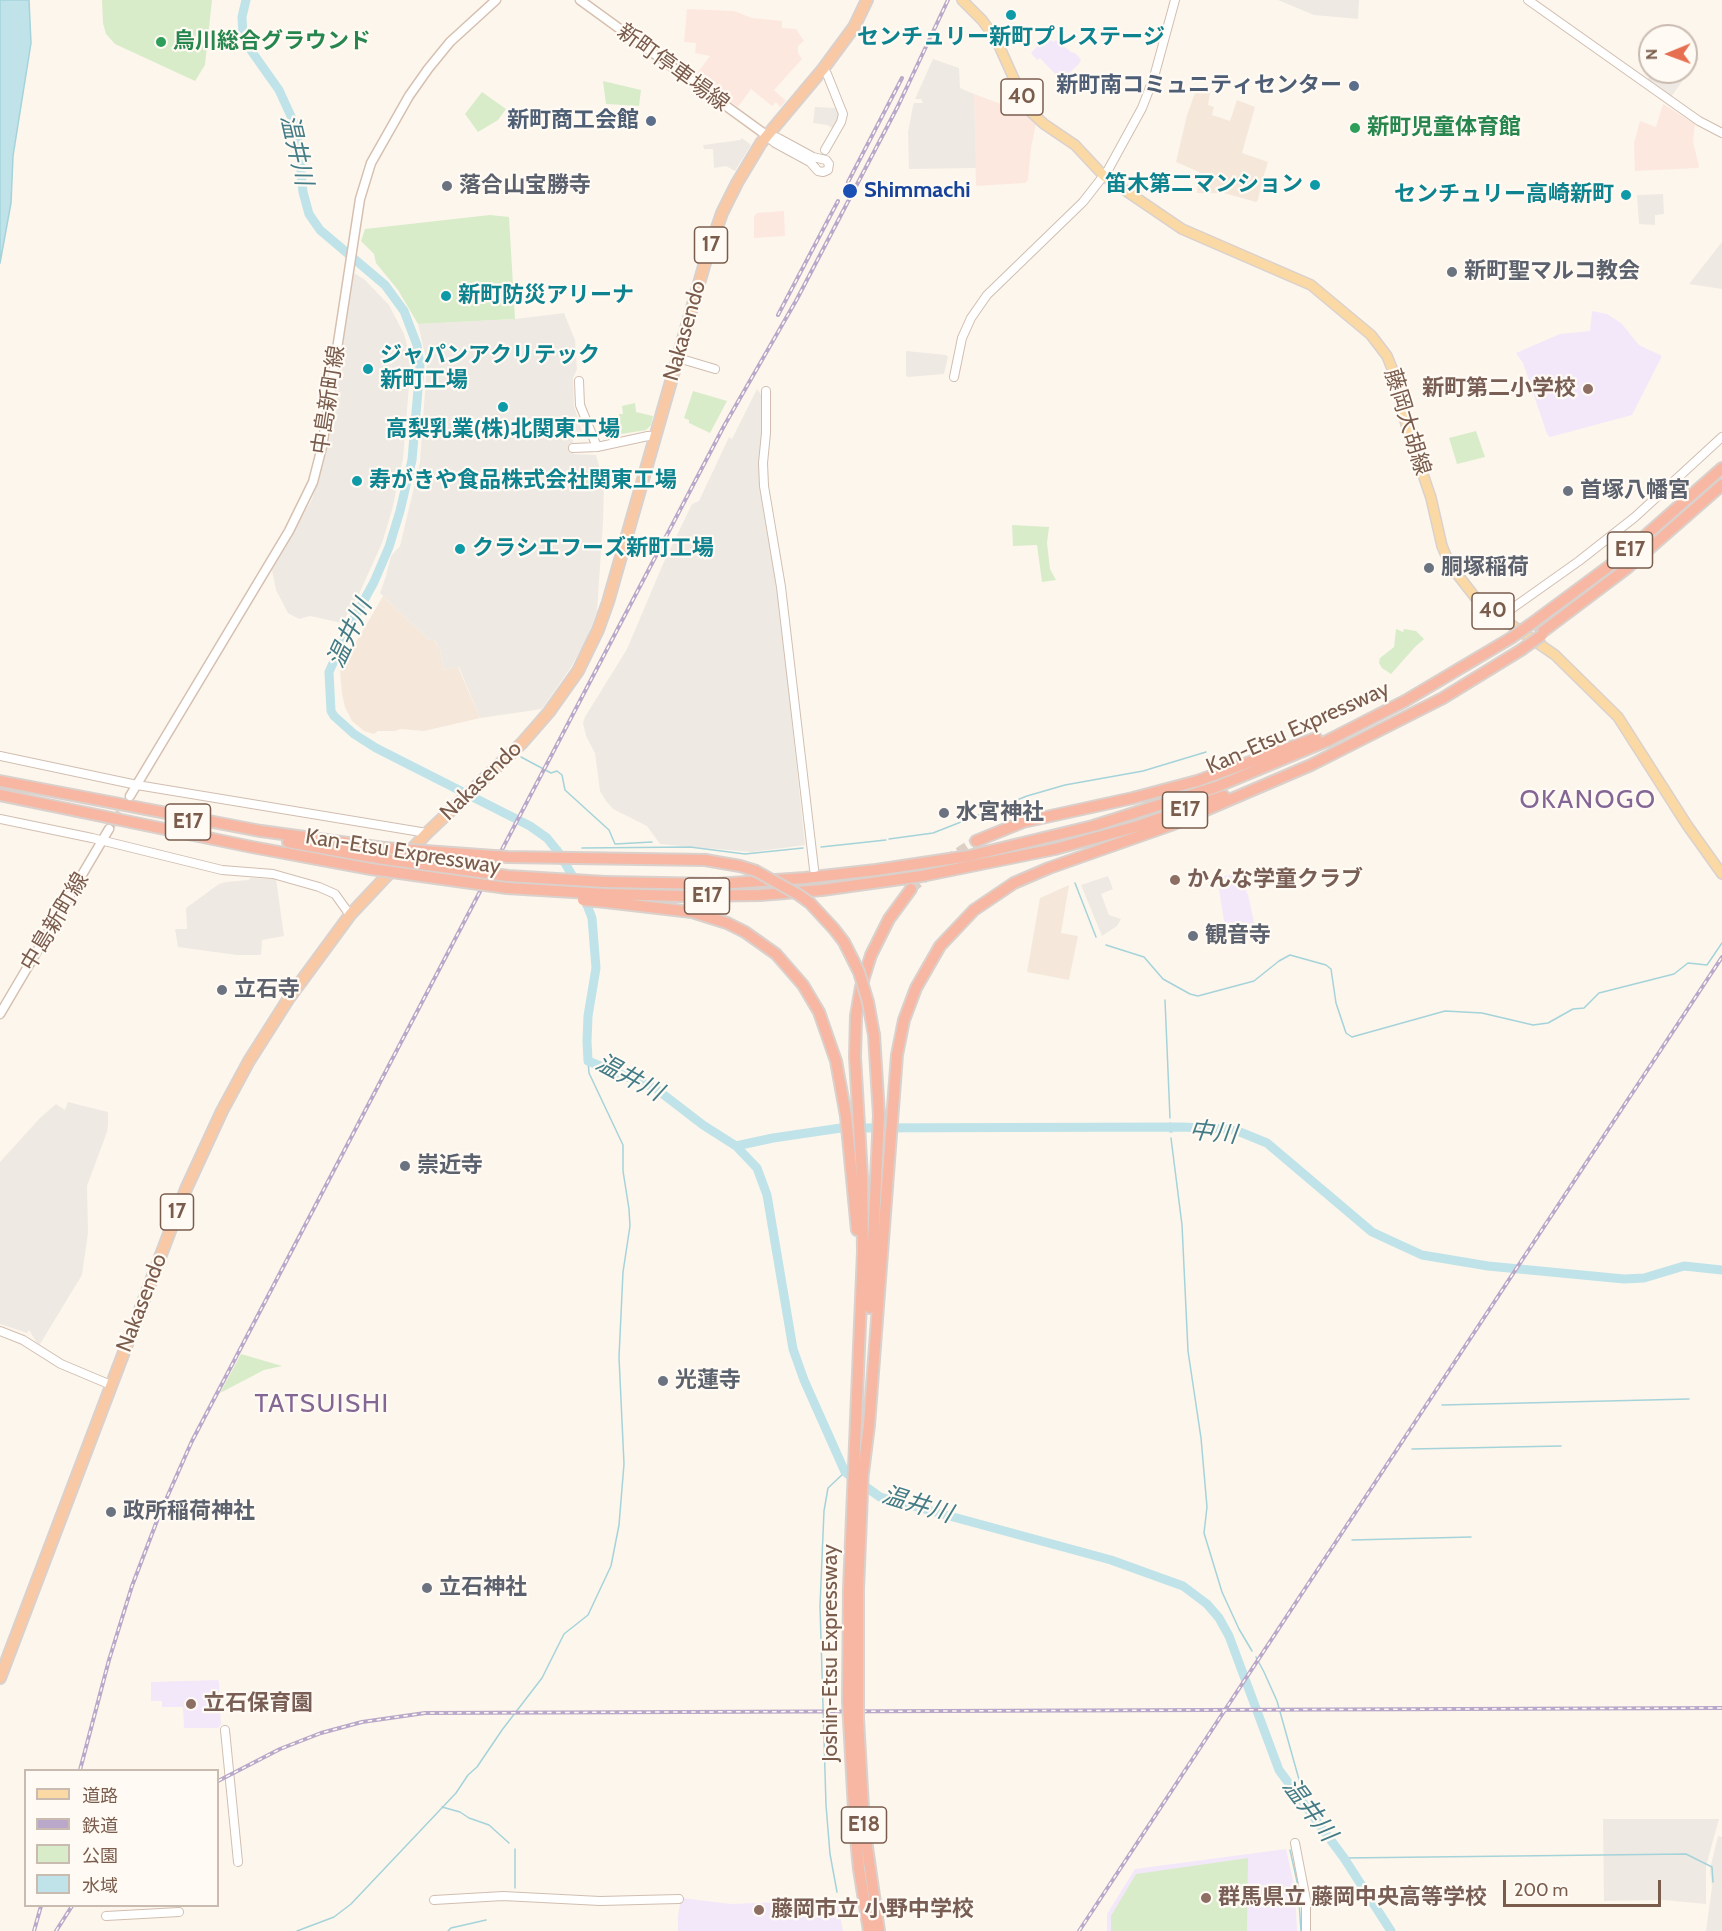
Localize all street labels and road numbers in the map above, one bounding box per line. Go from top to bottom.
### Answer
street label: 新町停車場線 [612,19,734,117]
road number: 40 [1001,79,1043,115]
road number: 17 [694,227,728,263]
street label: Nakasendo [658,278,712,384]
street label: 中島新町線 [307,344,351,456]
street label: 藤岡大胡線 [1378,366,1436,478]
road number: E17 [1608,532,1652,568]
road number: 40 [1472,593,1514,629]
street label: Kan-Etsu Expressway [1202,676,1394,780]
street label: Nakasendo [435,736,527,826]
road number: E17 [1162,792,1208,828]
road number: E17 [166,804,210,840]
street label: Kan-Etsu Expressway [303,824,503,880]
street label: 中島新町線 [15,868,95,976]
road number: E17 [684,878,730,914]
road number: 17 [160,1194,194,1230]
street label: Nakasendo [111,1250,173,1356]
street label: Joshin-Etsu Expressway [818,1544,844,1762]
road number: E18 [842,1807,886,1843]

